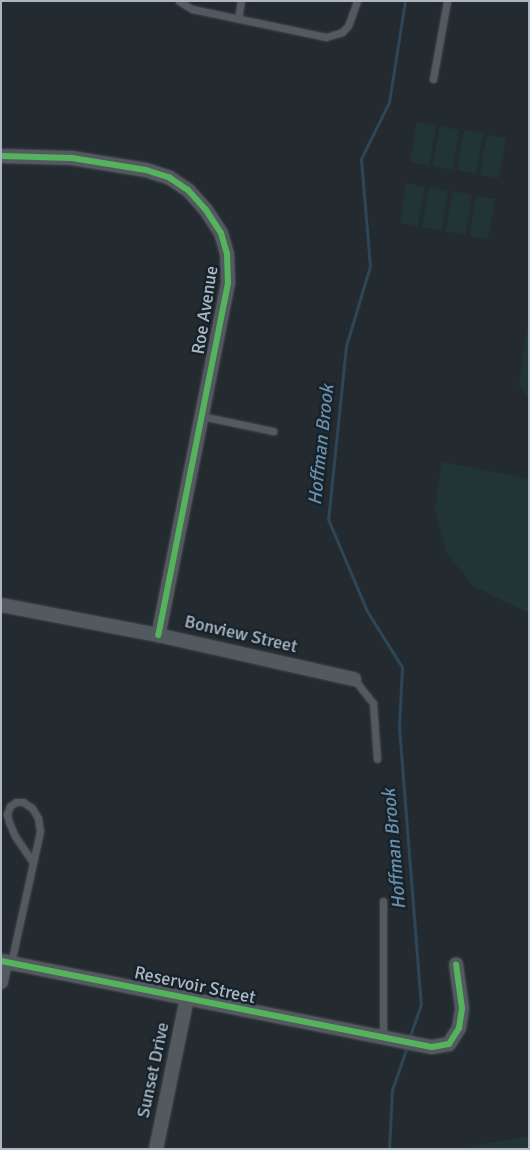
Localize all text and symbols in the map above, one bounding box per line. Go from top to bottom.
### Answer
street label: Roe Avenue [187,264,223,356]
water label: Hoffman Brook [304,384,340,506]
street label: Bonview Street [182,611,300,657]
water label: Hoffman Brook [378,788,412,910]
street label: Reservoir Street [132,962,258,1008]
street label: Sunset Drive [132,1020,174,1120]

